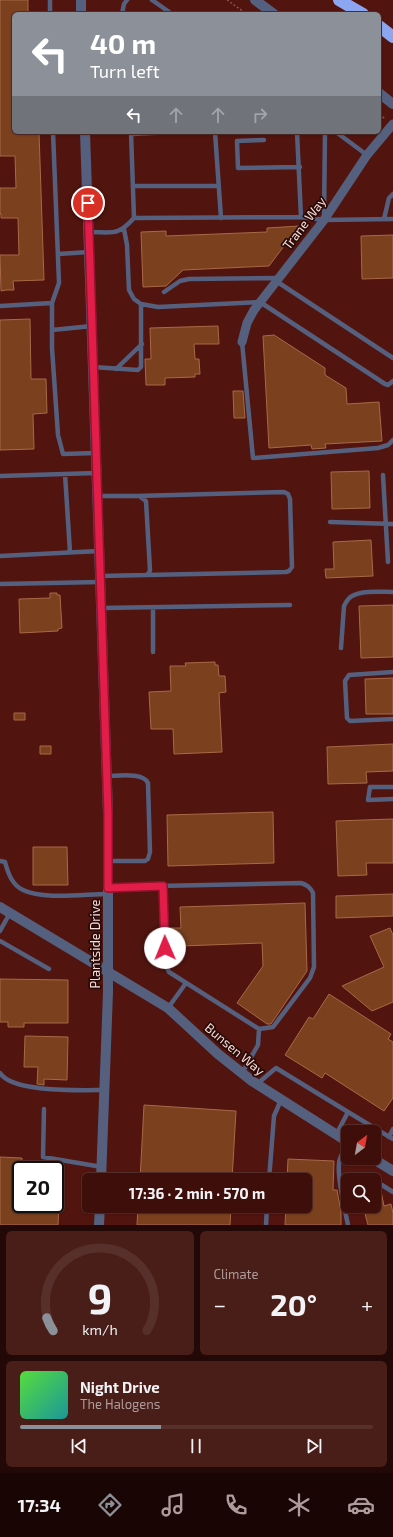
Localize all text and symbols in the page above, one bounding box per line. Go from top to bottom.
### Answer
text: 40 m [90,26,156,60]
icon: left [24,28,76,80]
text: Turn left [90,60,160,82]
icon: left [123,104,145,126]
icon: ahead [165,104,187,126]
icon: ahead [207,104,229,126]
icon: right [249,104,271,126]
pin [71,186,105,220]
icon: arrive [77,192,99,214]
street label: Trane Way [279,193,329,253]
street label: Plantside Drive [87,899,103,989]
position arrow [144,927,186,969]
street label: Bunsen Way [202,1019,268,1079]
north arrow [341,1125,381,1165]
map controls [341,1125,381,1213]
speed limit sign: 20 [12,1161,64,1213]
button: search [341,1173,381,1213]
text: 17:36 · 2 min · 570 m [129,1184,265,1202]
text: Climate [214,1266,258,1282]
text: 9 [87,1272,112,1322]
text: 20° [270,1286,317,1322]
text: − [214,1291,226,1317]
text: + [361,1291,373,1317]
text: km/h [82,1321,117,1338]
text: Night Drive [80,1378,160,1396]
text: The Halogens [80,1396,160,1412]
icon: previous [68,1435,90,1457]
icon: pause [185,1435,207,1457]
icon: next [303,1435,325,1457]
icon: directions [96,1491,124,1519]
icon: music [159,1491,187,1519]
icon: phone [222,1491,250,1519]
icon: climate [285,1491,313,1519]
icon: car [347,1491,375,1519]
text: 17:34 [17,1494,61,1516]

